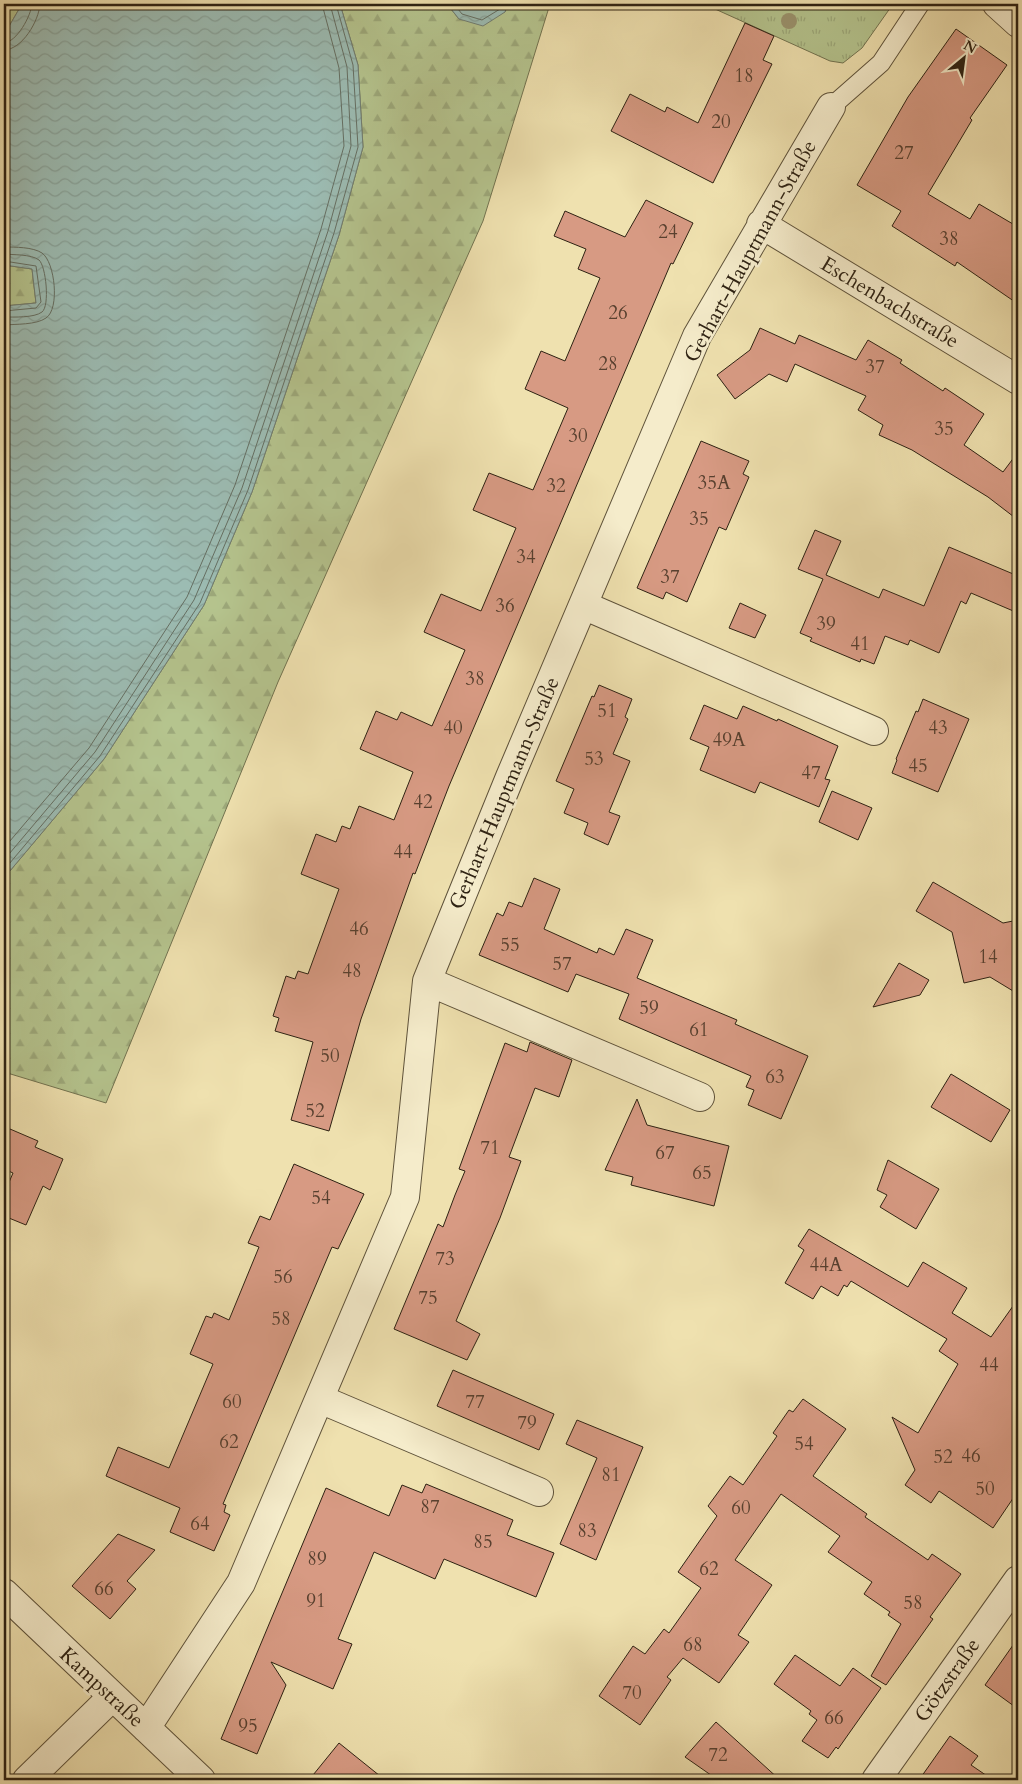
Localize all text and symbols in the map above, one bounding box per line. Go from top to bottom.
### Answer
north arrow [940,32,990,82]
text: N [960,36,980,58]
house number: 18 [734,63,754,89]
house number: 20 [711,109,731,135]
street label: Gerhart-Hauptmann-Straße [677,135,824,368]
house number: 27 [894,140,914,166]
house number: 24 [658,219,678,245]
house number: 38 [939,226,959,252]
street label: Eschenbachstraße [815,250,964,355]
house number: 26 [608,300,628,326]
house number: 28 [598,351,618,377]
house number: 37 [865,354,885,380]
house number: 35 [934,416,954,442]
house number: 30 [568,423,588,449]
house number: 35A [698,470,731,496]
house number: 32 [546,473,566,499]
house number: 35 [689,506,709,532]
house number: 34 [516,544,536,570]
house number: 37 [660,564,680,590]
house number: 36 [495,593,515,619]
house number: 39 [816,611,836,637]
house number: 41 [850,631,870,657]
house number: 38 [465,666,485,692]
street label: Gerhart-Hauptmann-Straße [442,672,567,914]
house number: 51 [597,698,617,724]
house number: 40 [443,715,463,741]
house number: 43 [928,715,948,741]
house number: 49A [713,727,746,753]
house number: 53 [584,746,604,772]
house number: 45 [908,753,928,779]
house number: 47 [801,760,821,786]
house number: 42 [413,789,433,815]
house number: 44 [393,839,413,865]
house number: 46 [349,916,369,942]
house number: 55 [500,932,520,958]
house number: 14 [978,944,998,970]
house number: 57 [552,951,572,977]
house number: 48 [342,958,362,984]
house number: 59 [639,995,659,1021]
house number: 61 [689,1017,709,1043]
house number: 50 [320,1043,340,1069]
house number: 63 [765,1064,785,1090]
house number: 52 [305,1098,325,1124]
house number: 71 [480,1135,500,1161]
house number: 67 [655,1140,675,1166]
house number: 65 [692,1160,712,1186]
house number: 54 [311,1185,331,1211]
house number: 73 [435,1246,455,1272]
house number: 44A [810,1252,843,1278]
house number: 56 [273,1264,293,1290]
house number: 75 [418,1285,438,1311]
house number: 58 [271,1306,291,1332]
house number: 44 [979,1352,999,1378]
house number: 60 [222,1389,242,1415]
house number: 77 [465,1389,485,1415]
house number: 79 [517,1410,537,1436]
house number: 62 [219,1429,239,1455]
house number: 54 [794,1431,814,1457]
house number: 46 [961,1443,981,1469]
house number: 52 [933,1444,953,1470]
house number: 81 [601,1462,621,1488]
house number: 50 [975,1476,995,1502]
house number: 87 [420,1494,440,1520]
house number: 60 [731,1495,751,1521]
house number: 64 [190,1511,210,1537]
house number: 83 [577,1518,597,1544]
house number: 85 [473,1529,493,1555]
house number: 89 [307,1546,327,1572]
house number: 62 [699,1556,719,1582]
house number: 66 [94,1576,114,1602]
house number: 91 [306,1588,326,1614]
house number: 58 [903,1590,923,1616]
house number: 68 [683,1632,703,1658]
street label: Götzstraße [908,1632,987,1728]
street label: Kampstraße [53,1641,150,1734]
house number: 70 [622,1680,642,1706]
house number: 66 [824,1705,844,1731]
house number: 95 [238,1713,258,1739]
house number: 72 [708,1742,728,1768]

